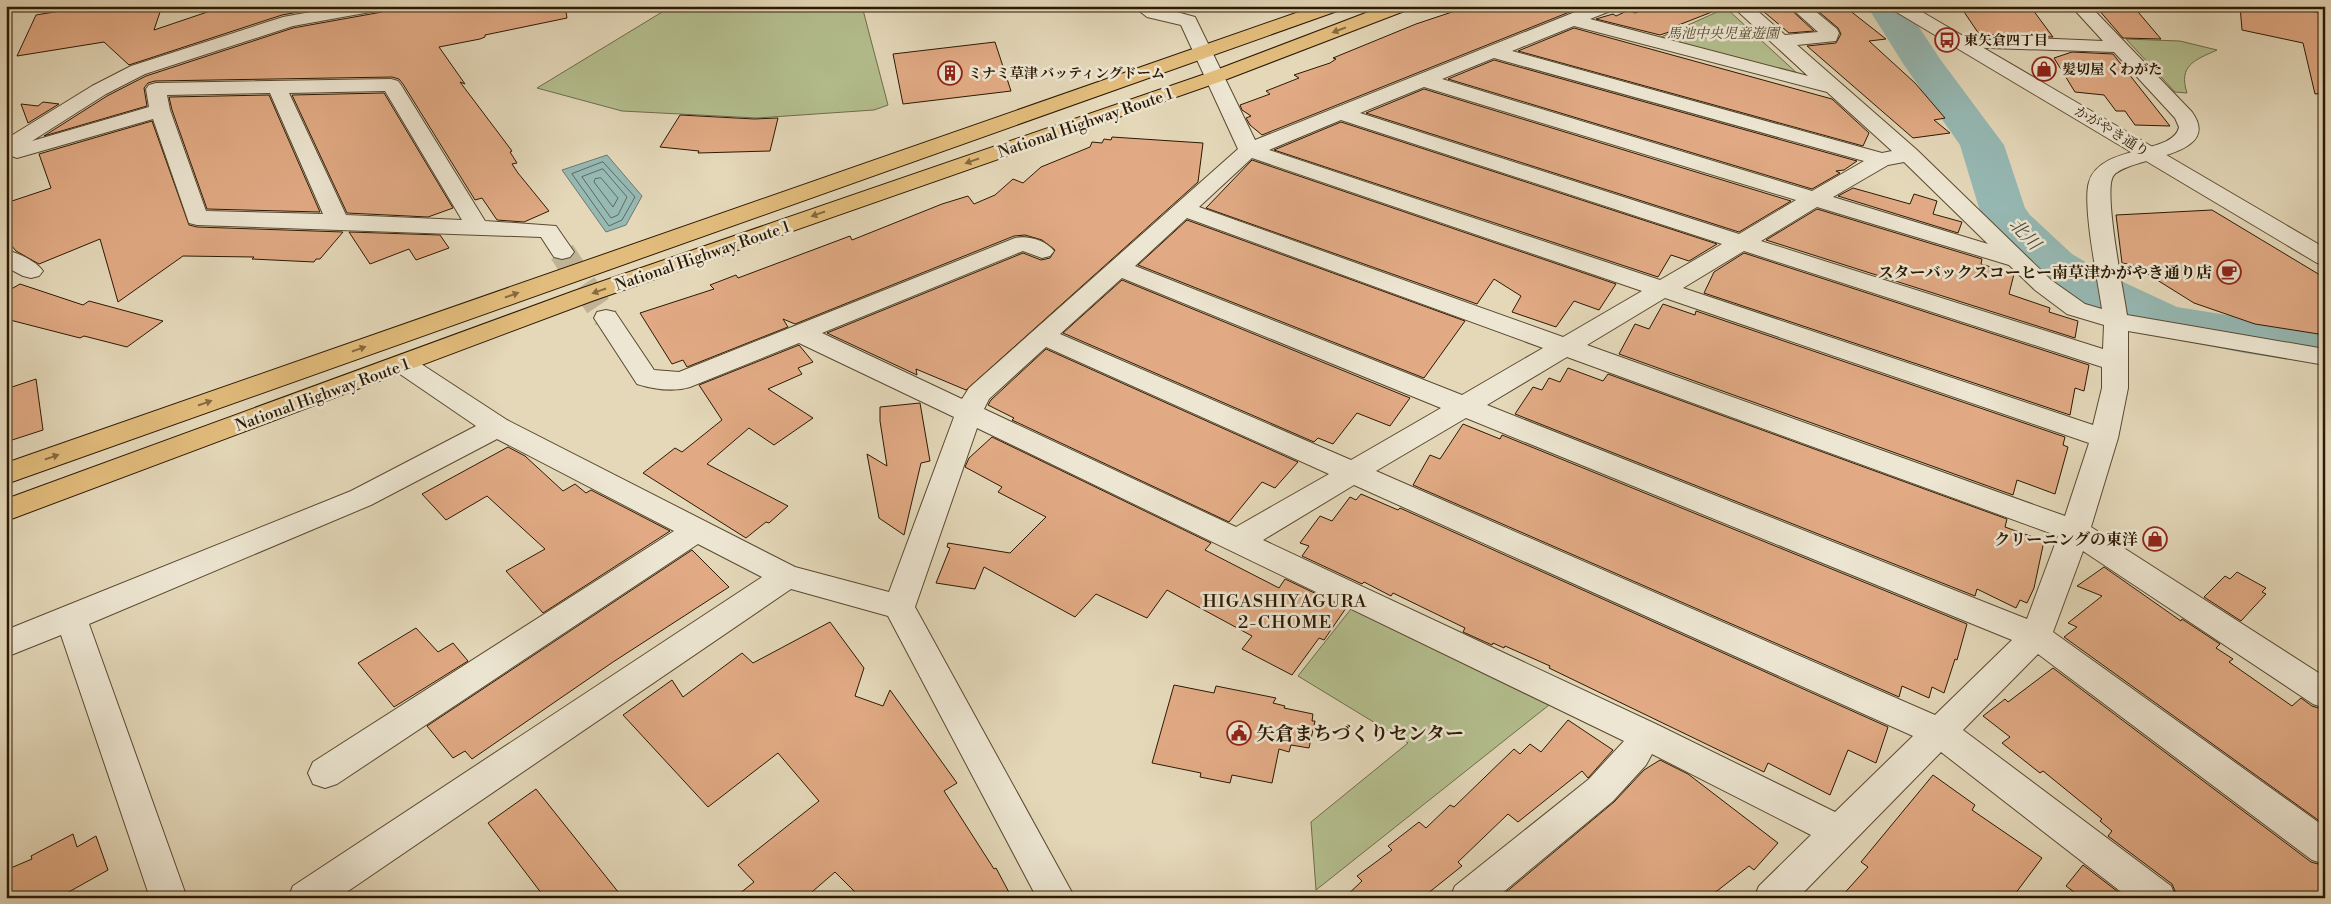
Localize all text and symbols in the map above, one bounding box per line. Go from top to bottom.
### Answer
park label: 馬池中央児童遊園 [1667,25,1781,43]
one-way arrow [1331,26,1346,34]
bus stop icon: 東矢倉四丁目 [1934,27,1960,53]
place label: 東矢倉四丁目 [1964,32,2048,50]
shop icon: 髪切屋 くわがた [2031,56,2057,82]
building icon: ミナミ草津 バッティングドーム [937,60,963,86]
place label: 髪切屋 くわがた [2062,61,2162,79]
place label: ミナミ草津 バッティングドーム [968,65,1165,83]
street label: National Highway Route 1 [995,83,1176,162]
street label: かがやき通り [2071,103,2152,161]
one-way arrow [964,157,979,165]
one-way arrow [811,211,826,218]
water label: 北川 [2004,213,2047,257]
street label: National Highway Route 1 [612,216,793,295]
cafe icon: スターバックスコーヒー南草津かがやき通り店 [2216,259,2242,285]
place label: スターバックスコーヒー南草津かがやき通り店 [1878,263,2212,283]
one-way arrow [591,287,606,295]
one-way arrow [505,291,520,299]
one-way arrow [351,345,366,352]
street label: National Highway Route 1 [232,354,412,436]
one-way arrow [198,399,213,406]
one-way arrow [45,453,60,461]
shop icon: クリーニングの東洋 [2142,526,2168,552]
place label: クリーニングの東洋 [1994,530,2138,550]
district label: HIGASHIYAGURA 2-CHOME [1203,590,1367,634]
public building icon: 矢倉まちづくりセンター [1226,720,1252,746]
place label: 矢倉まちづくりセンター [1256,722,1464,746]

